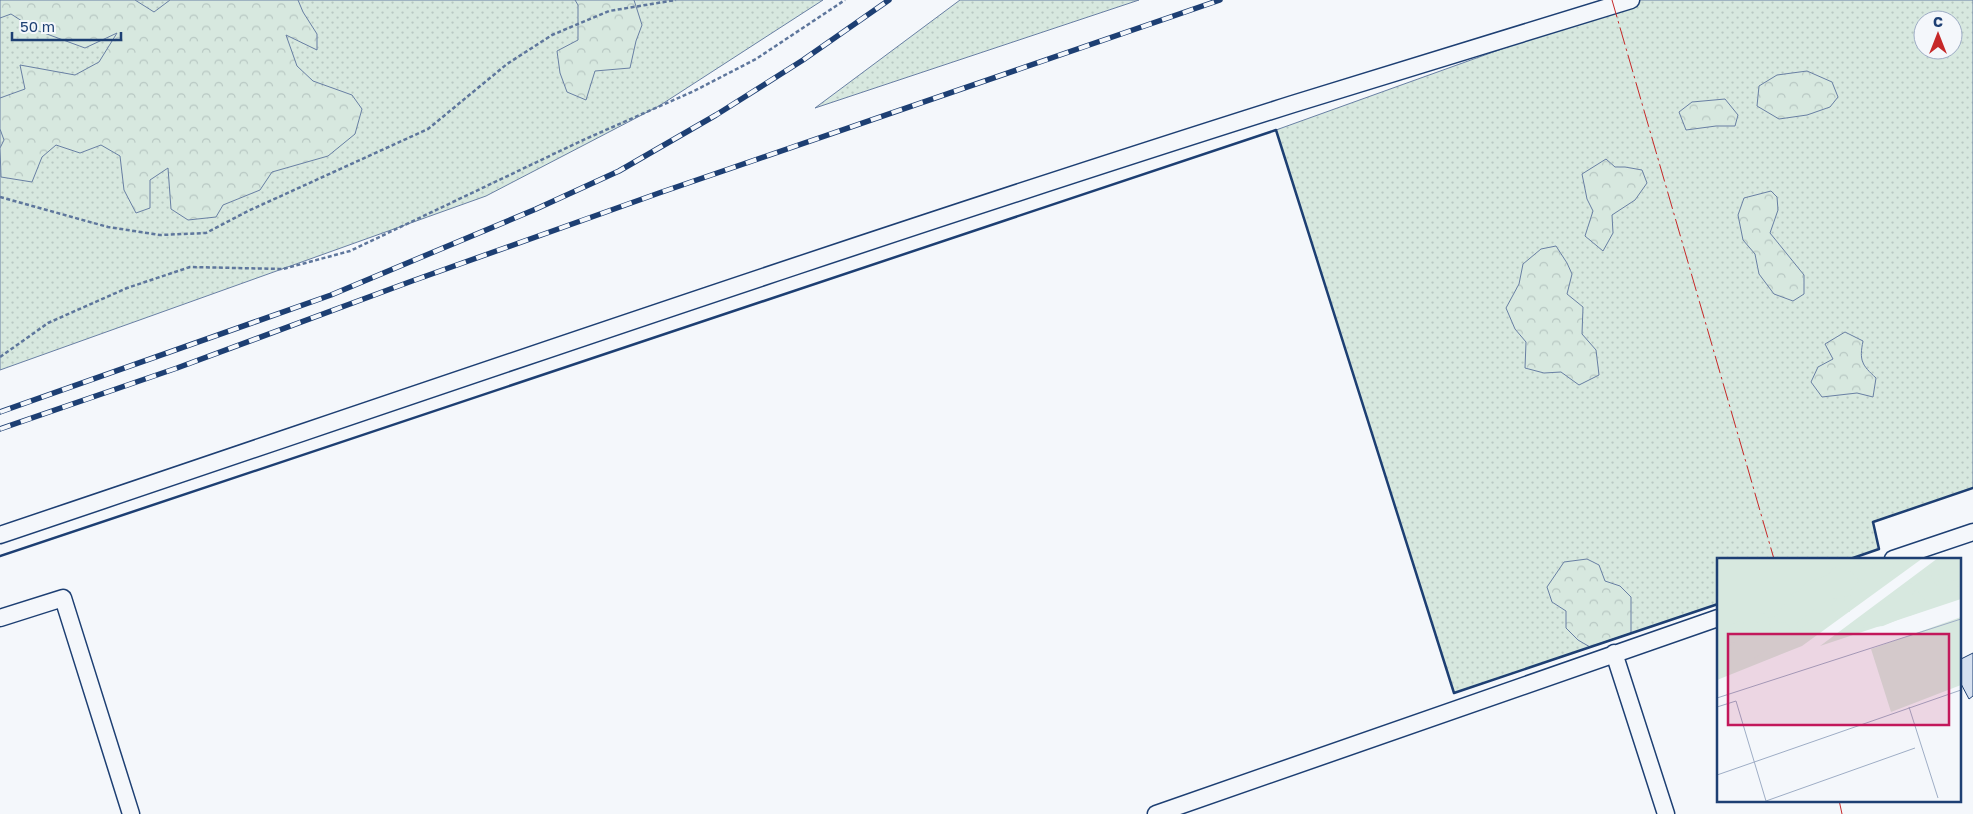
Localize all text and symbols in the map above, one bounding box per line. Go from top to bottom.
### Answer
scale bar [12,10,121,42]
north arrow [1913,10,1963,60]
text: С [1933,13,1943,30]
text: 50 m [20,17,55,35]
inset map [1717,558,1960,802]

